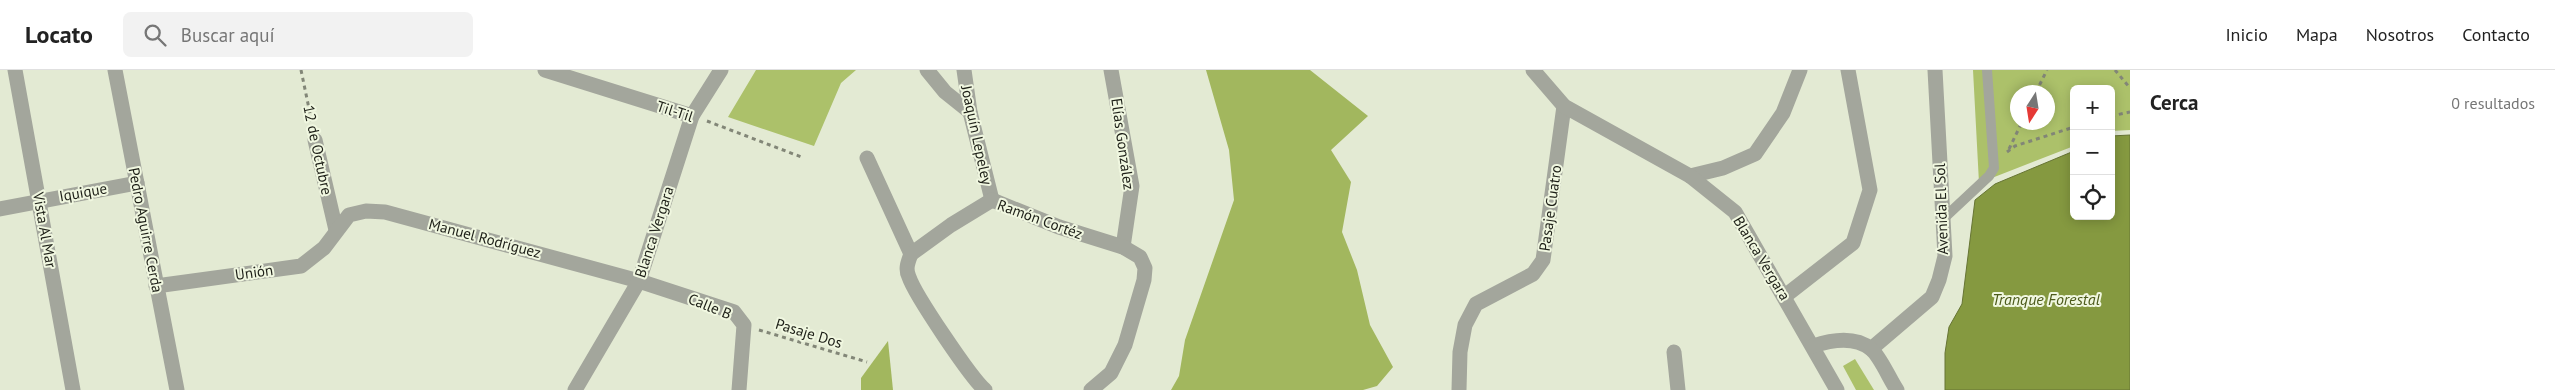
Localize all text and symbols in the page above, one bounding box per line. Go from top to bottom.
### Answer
search box [123,12,473,57]
text: Locato [25,19,93,50]
icon: search [141,21,169,49]
text: Buscar aquí [181,23,275,47]
text: Inicio [2225,23,2268,46]
text: Mapa [2296,23,2338,46]
text: Nosotros [2366,23,2434,46]
text: Contacto [2462,23,2530,46]
street label: Joaquín Lepeley [957,83,997,186]
north arrow [2010,85,2055,130]
map controls [2070,85,2115,220]
button: + [2070,85,2115,130]
text: Cerca [2150,89,2199,116]
text: 0 resultados [2451,93,2535,113]
street label: Til-Til [654,96,696,126]
street label: Elías González [1107,97,1139,191]
street label: 12 de Octubre [299,103,337,197]
button: − [2070,130,2115,175]
street label: Avenida El Sol [1930,162,1952,255]
street label: Pasaje Cuatro [1535,164,1565,252]
street label: Pedro Aguirre Cerda [125,166,167,294]
button: locate [2070,175,2115,220]
street label: Iquique [58,178,108,206]
street label: Blanca Vergara [630,184,678,280]
street label: Vista Al Mar [29,190,61,269]
street label: Ramón Cortéz [995,195,1085,243]
street label: Blanca Vergara [1729,212,1795,304]
street label: Manuel Rodríguez [427,214,543,262]
street label: Unión [234,260,274,284]
street label: Calle B [686,289,734,323]
water label: Tranque Forestal [1992,289,2101,309]
street label: Pasaje Dos [773,314,845,352]

